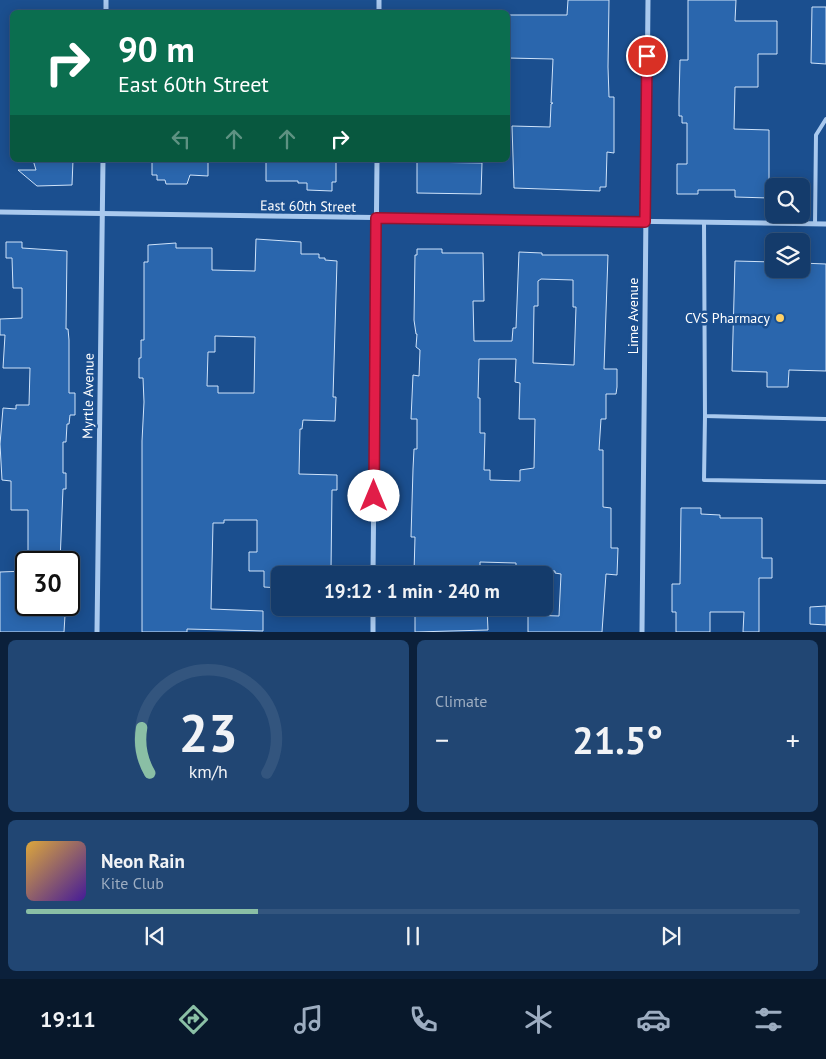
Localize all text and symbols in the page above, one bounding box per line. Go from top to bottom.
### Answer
text: 90 m [118,26,195,72]
icon: right [35,30,100,95]
pin [626,35,668,77]
icon: arrive [633,42,661,70]
text: East 60th Street [118,70,269,98]
icon: left [167,125,195,153]
icon: ahead [220,125,248,153]
icon: ahead [273,125,301,153]
icon: right [326,125,354,153]
map controls [765,178,810,278]
button: search [765,178,810,223]
street label: East 60th Street [260,196,356,216]
button: layers [765,233,810,278]
street label: Lime Avenue [624,278,642,354]
place label: CVS Pharmacy [685,309,770,327]
marker: CVS Pharmacy [774,312,786,324]
street label: Myrtle Avenue [78,353,98,439]
position arrow [347,469,399,521]
speed limit sign: 30 [15,551,80,616]
text: 19:12 · 1 min · 240 m [324,579,500,603]
text: Climate [435,691,487,711]
text: 23 [179,699,238,766]
text: 21.5° [572,715,663,764]
text: − [435,721,449,758]
text: + [786,721,800,758]
text: km/h [189,760,228,783]
text: Neon Rain [101,849,185,873]
text: Kite Club [101,873,164,893]
icon: previous [141,922,169,950]
icon: pause [399,922,427,950]
icon: next [657,922,685,950]
icon: directions [176,1002,211,1037]
icon: music [291,1002,326,1037]
icon: phone [406,1002,441,1037]
icon: climate [521,1002,556,1037]
icon: car [636,1002,671,1037]
icon: filters [751,1002,786,1037]
text: 19:11 [40,1005,96,1033]

